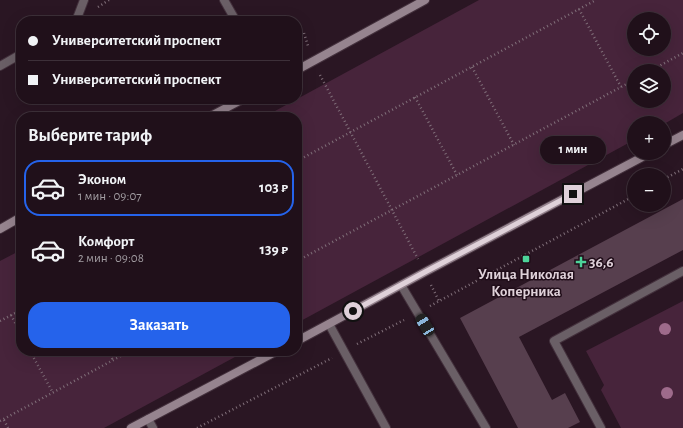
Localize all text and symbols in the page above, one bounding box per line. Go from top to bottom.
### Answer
map controls [627,12,671,212]
button: locate [627,12,671,56]
text: Университетский проспект [52,33,221,48]
button: layers [627,64,671,108]
text: Университетский проспект [52,72,221,87]
button: + [627,116,671,160]
text: Выберите тариф [28,127,152,145]
callout: 1 мин [540,136,606,164]
text: 1 мин [559,143,588,156]
button: − [627,168,671,212]
icon: car [30,170,66,206]
text: Эконом [78,172,126,187]
text: 103 ₽ [259,180,288,195]
route end [564,185,582,203]
text: 1 мин · 09:07 [78,190,142,203]
icon: car [30,232,66,268]
text: Комфорт [78,234,134,249]
text: 139 ₽ [260,242,288,257]
text: 2 мин · 09:08 [78,252,144,265]
marker: Улица Николая Коперника [521,254,531,264]
place label: 36,6 [589,255,613,270]
marker: 36,6 [576,257,586,267]
place label: Улица Николая Коперника [478,267,574,299]
button: Заказать [28,302,290,348]
route start [344,302,362,320]
car [414,312,436,338]

